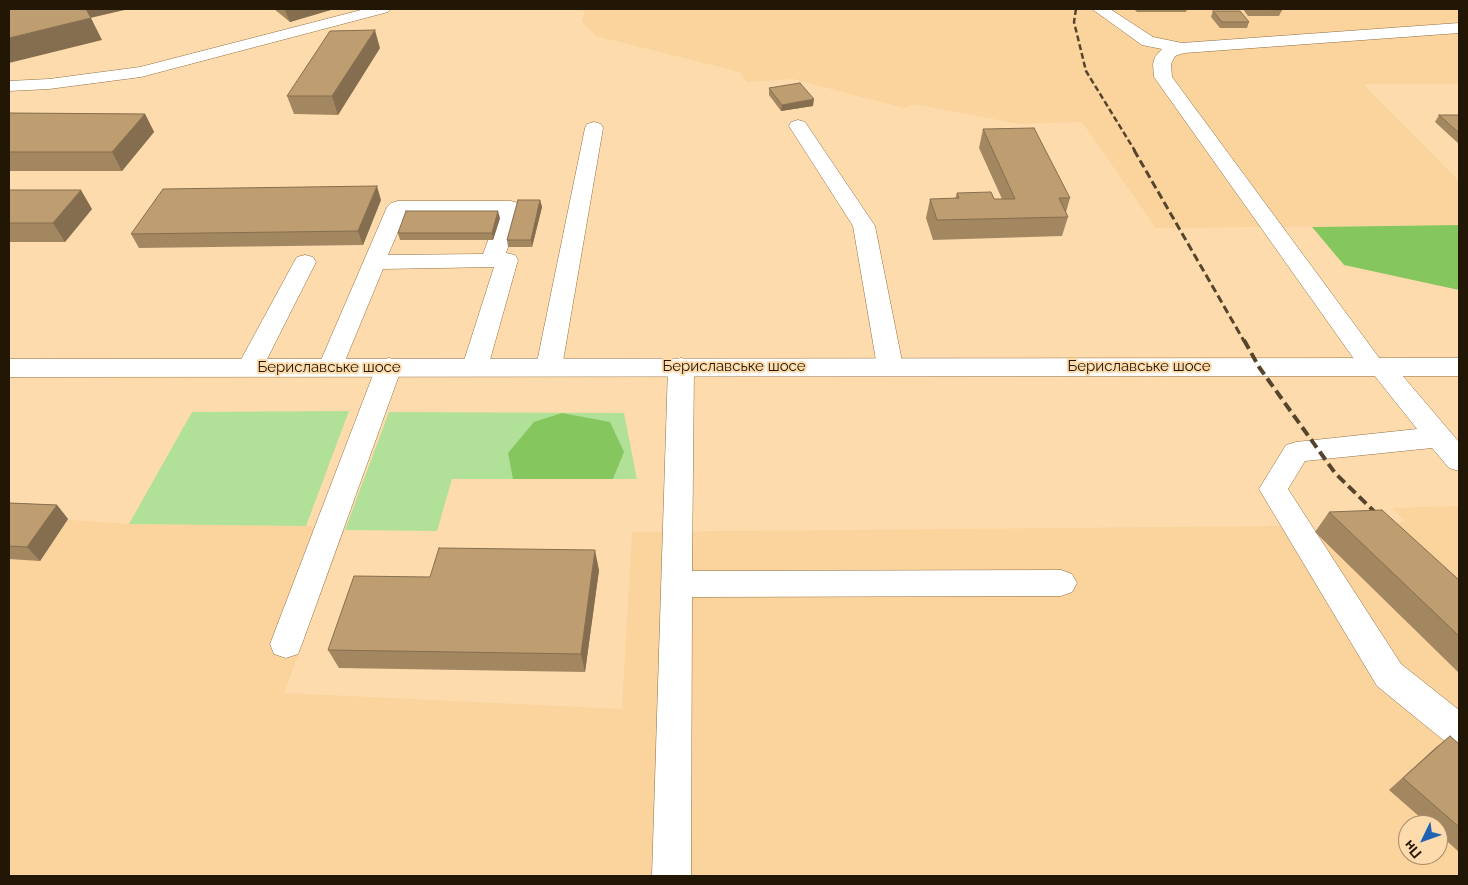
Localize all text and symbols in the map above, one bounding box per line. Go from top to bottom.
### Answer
street label: Бериславське шосе [662,357,806,375]
street label: Бериславське шосе [1067,357,1211,375]
street label: Бериславське шосе [257,358,401,376]
north arrow [1398,815,1448,865]
text: Пн [1400,837,1425,862]

